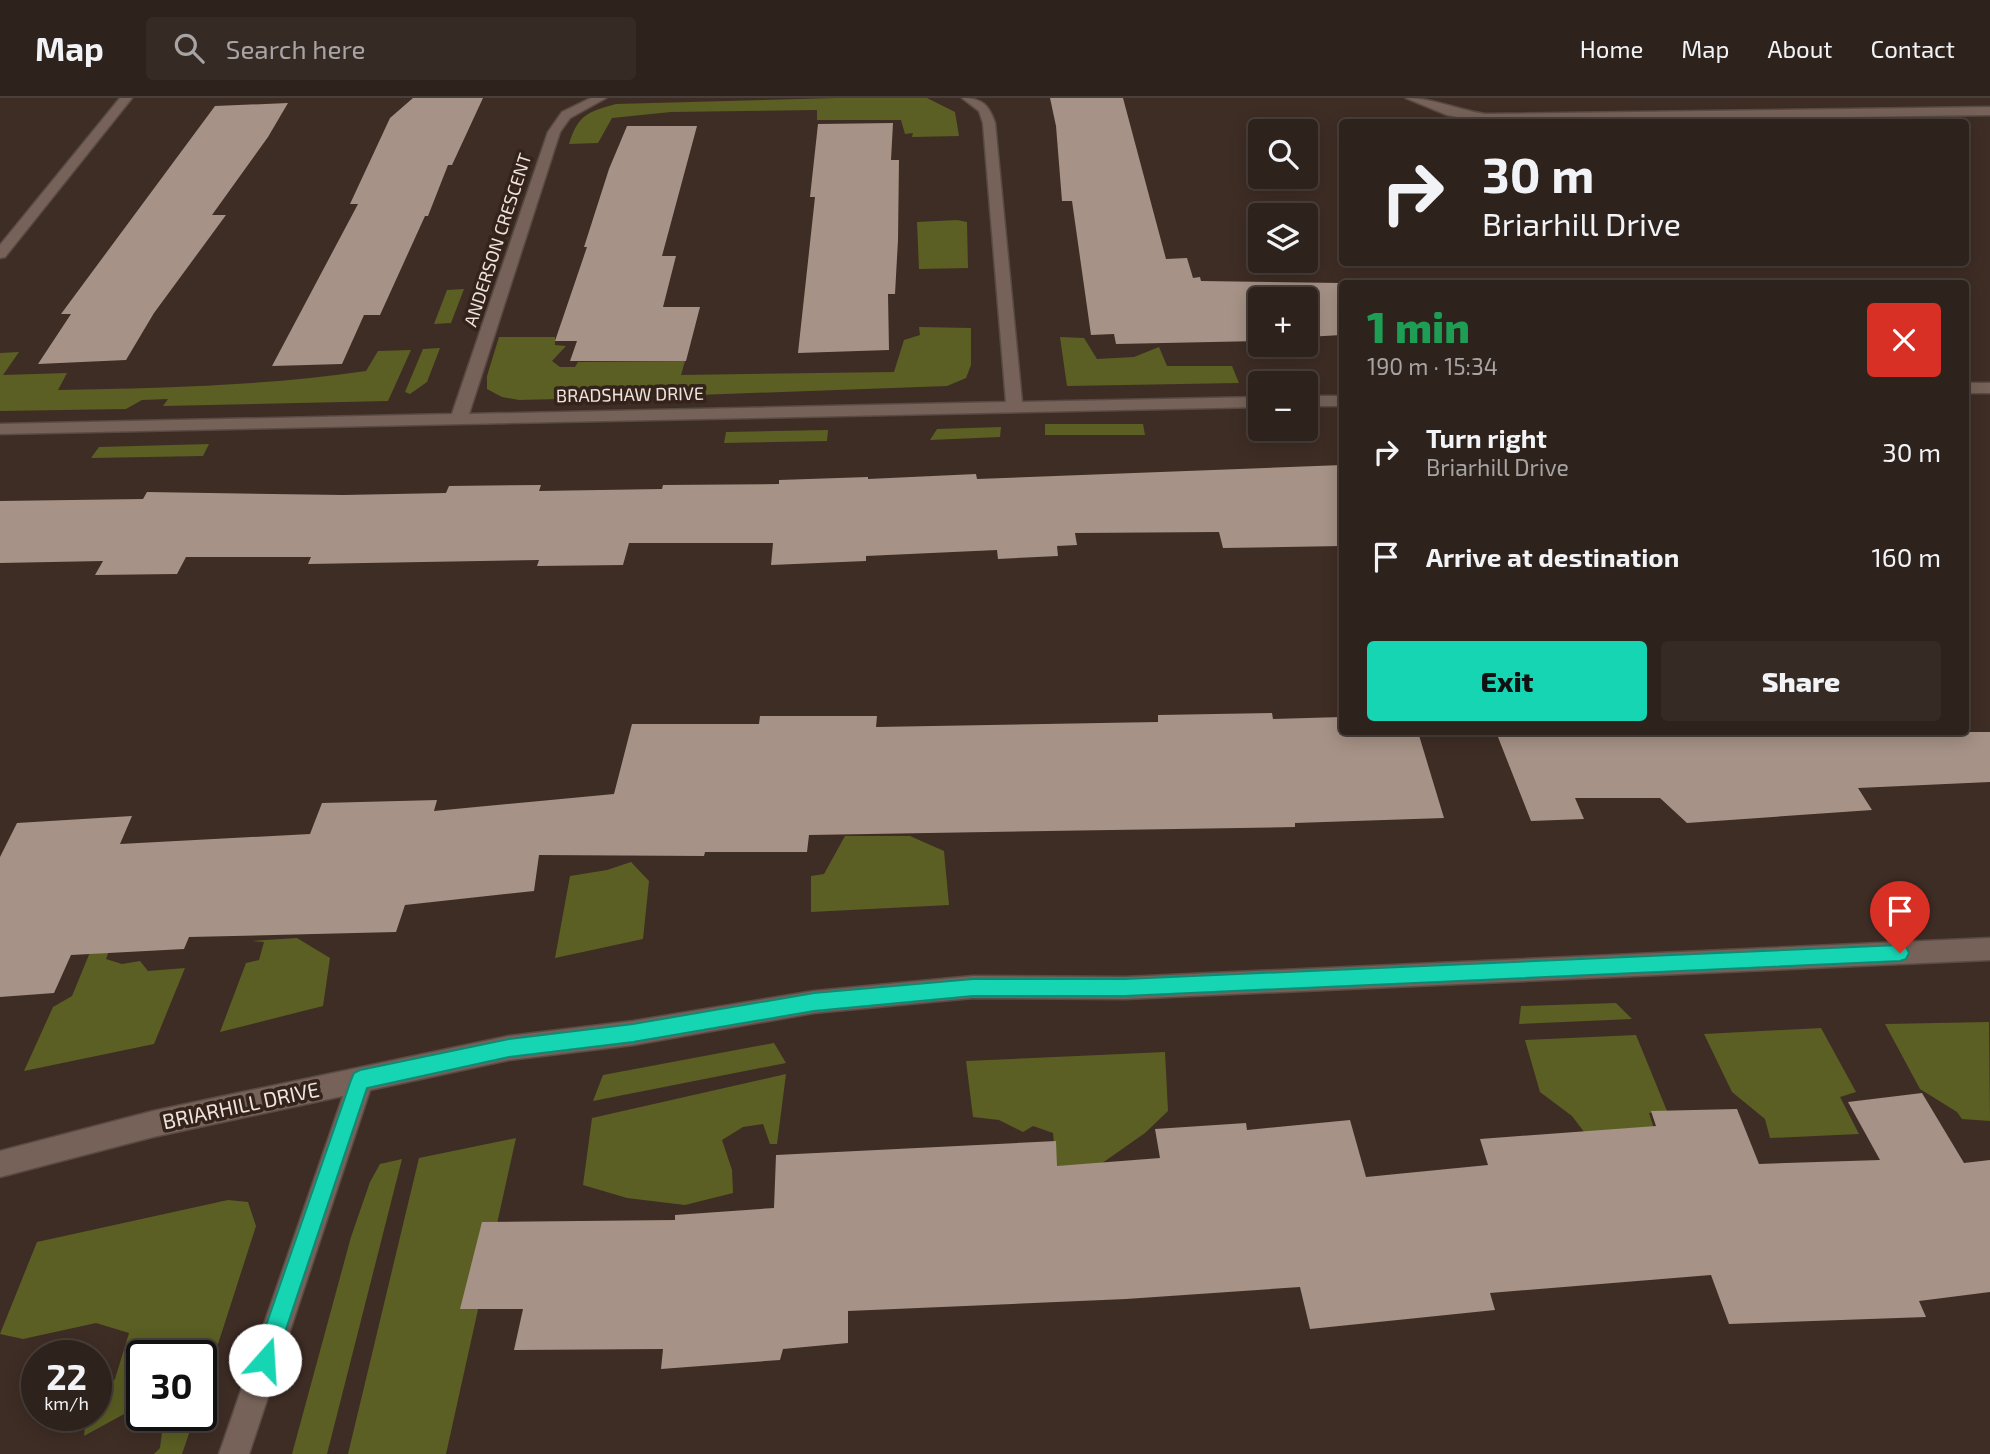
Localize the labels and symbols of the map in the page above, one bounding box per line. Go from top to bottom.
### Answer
street label: ANDERSON CRESCENT [459,150,536,329]
street label: BRADSHAW DRIVE [556,382,704,406]
pin [1870,881,1930,953]
street label: BRIARHILL DRIVE [160,1076,321,1133]
position arrow [228,1323,302,1397]
speed limit sign: 30 [126,1340,217,1431]

